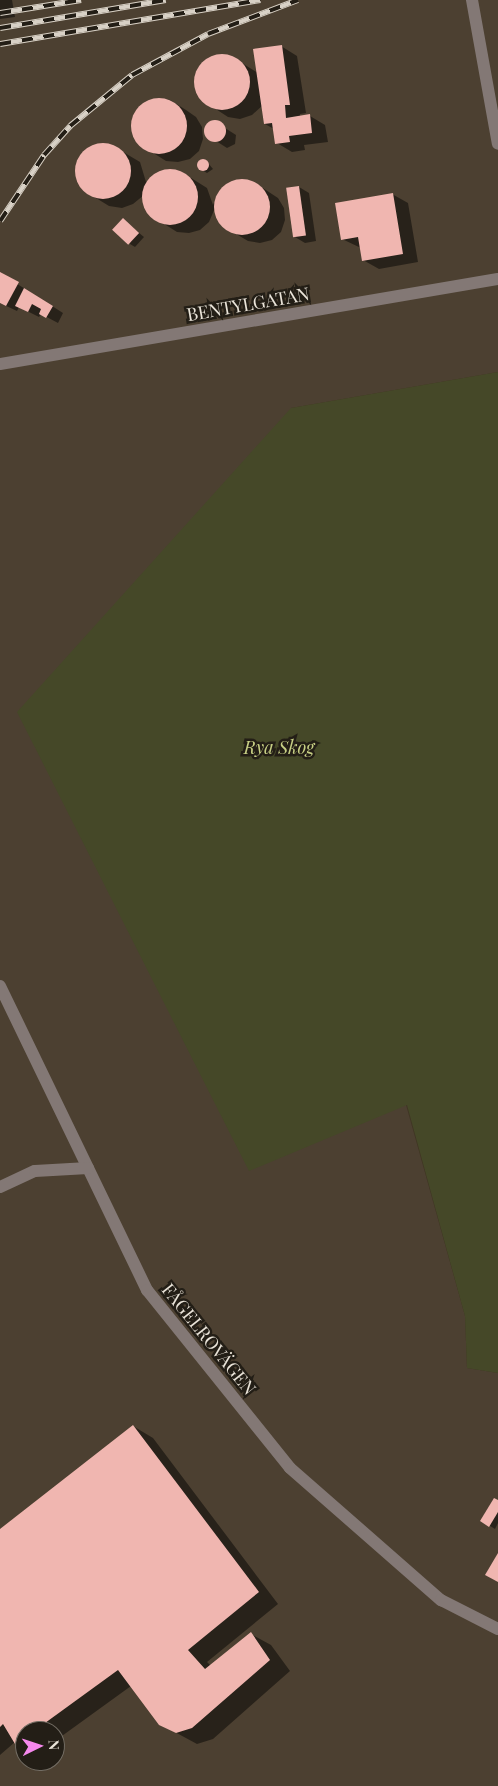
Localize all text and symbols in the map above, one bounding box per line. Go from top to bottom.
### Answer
street label: BENTYLGATAN [185,283,311,325]
park label: Rya Skog [244,736,314,758]
street label: FÅGELROVÄGEN [157,1279,261,1399]
north arrow [15,1721,65,1771]
text: N [45,1739,64,1751]

